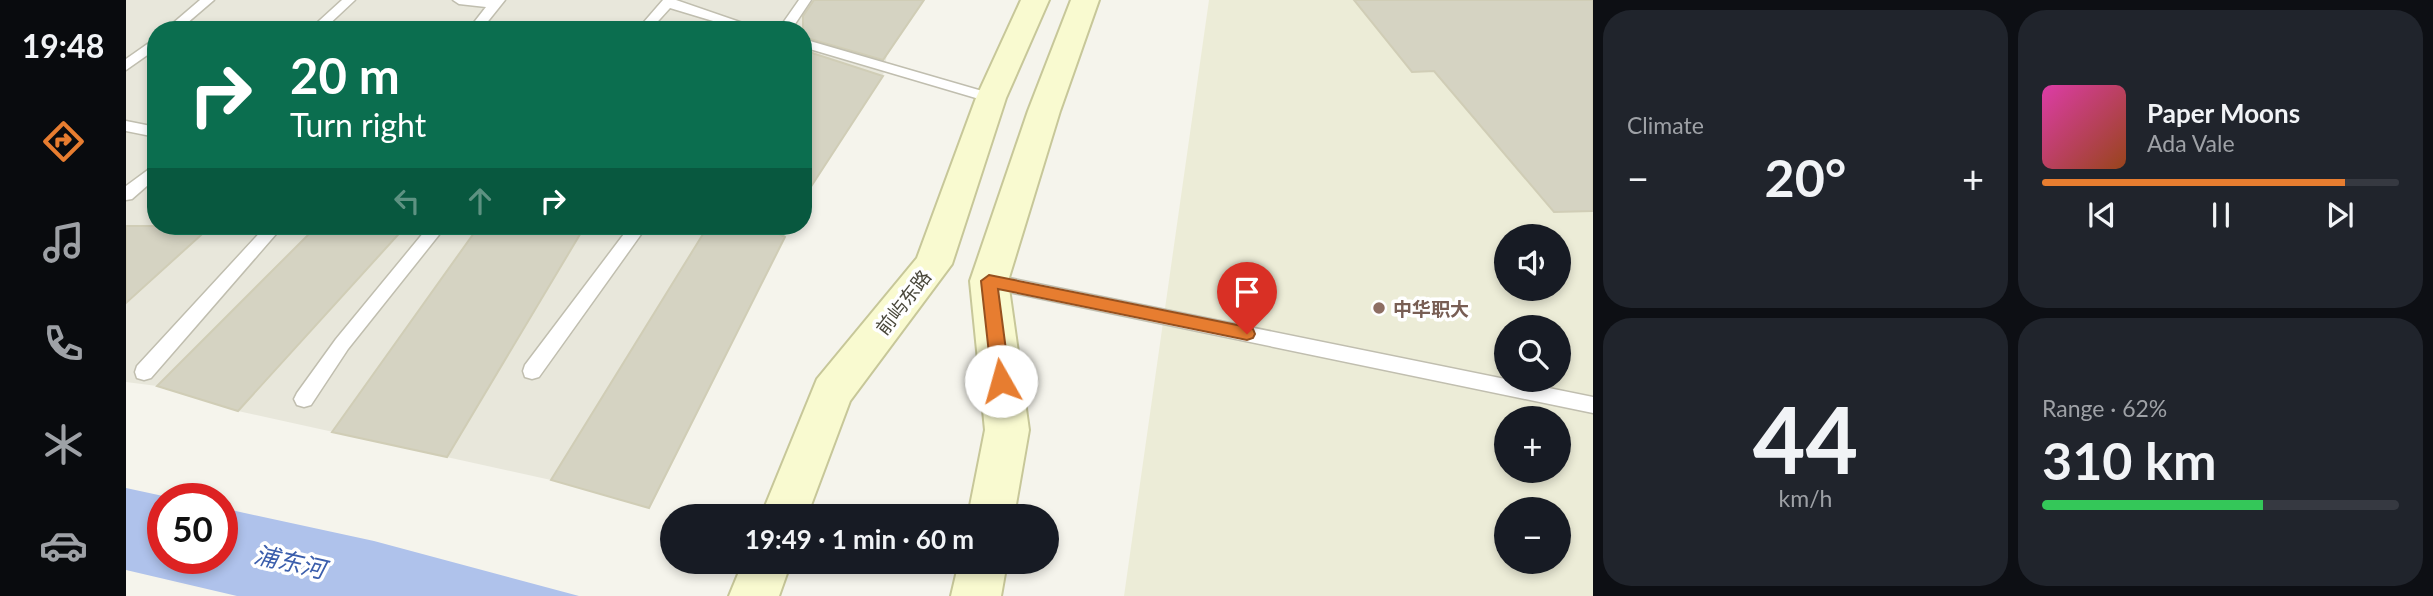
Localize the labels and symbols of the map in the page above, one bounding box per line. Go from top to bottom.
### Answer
pin [1217,262,1277,334]
street label: 前屿东路 [871,265,935,339]
place label: 中华职大 [1393,297,1469,320]
marker: 中华职大 [1371,300,1387,316]
position arrow [964,344,1038,418]
speed limit sign: 50 [147,483,238,574]
water label: 浦东河 [252,539,332,584]

